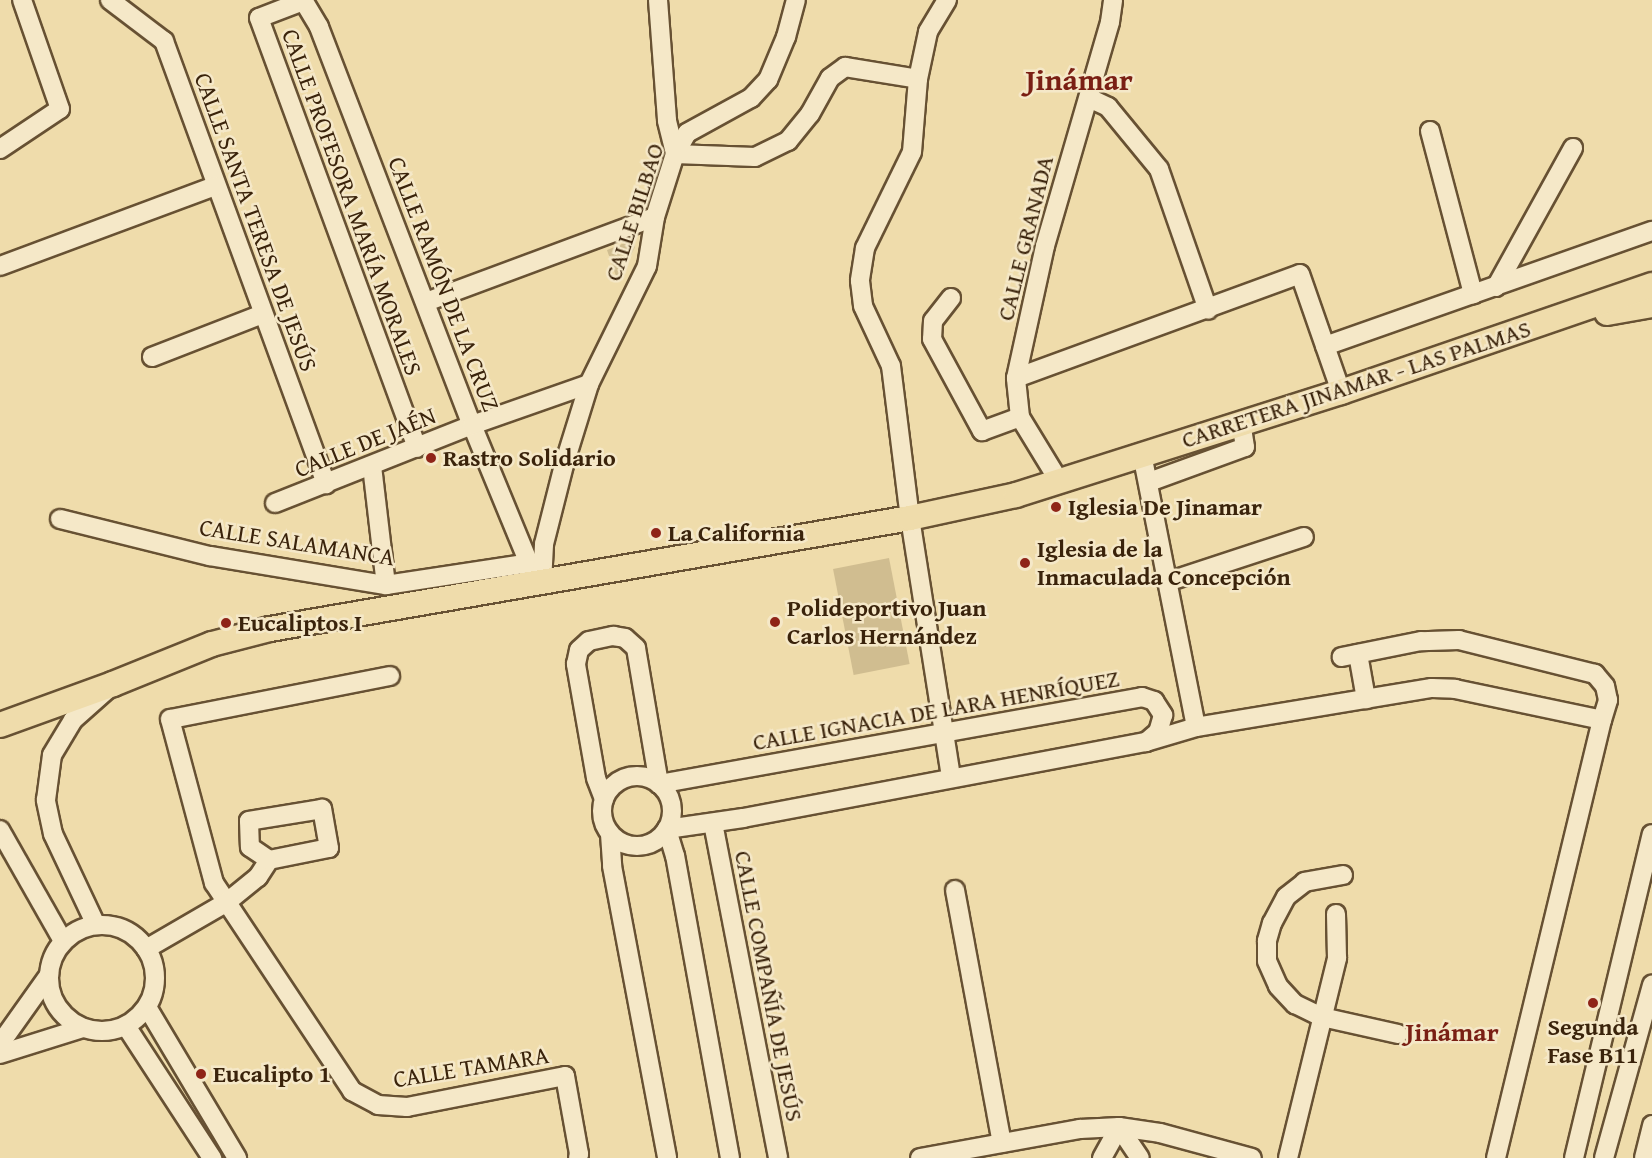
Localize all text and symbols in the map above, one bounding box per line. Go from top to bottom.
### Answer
street label: CALLE PROFESORA MARÍA MORALES [276,25,428,379]
district label: Jinámar [1025,61,1133,97]
street label: CALLE SANTA TERESA DE JESÚS [188,69,324,375]
street label: CALLE BILBAO [598,140,670,284]
street label: CALLE RAMÓN DE LA CRUZ [382,153,506,415]
street label: CALLE GRANADA [991,153,1059,323]
street label: CARRETERA JINAMAR - LAS PALMAS [1178,314,1534,454]
street label: CALLE DE JAÉN [290,401,440,483]
place label: Rastro Solidario [443,444,616,472]
marker: Rastro Solidario [424,451,438,465]
place label: Iglesia De Jinamar [1068,493,1262,521]
marker: Iglesia De Jinamar [1049,500,1063,514]
street label: CALLE SALAMANCA [197,512,397,572]
place label: La California [668,519,805,547]
marker: La California [649,526,663,540]
place label: Iglesia de la Inmaculada Concepción [1037,535,1291,591]
marker: Iglesia de la Inmaculada Concepción [1018,556,1032,570]
place label: Polideportivo Juan Carlos Hernández [787,594,987,650]
place label: Eucaliptos I [238,609,362,637]
marker: Polideportivo Juan Carlos Hernández [768,615,782,629]
marker: Eucaliptos I [219,616,233,630]
street label: CALLE IGNACIA DE LARA HENRÍQUEZ [751,664,1121,756]
street label: CALLE COMPAÑÍA DE JESÚS [729,848,809,1124]
marker: Segunda Fase B11 [1586,996,1600,1010]
place label: Segunda Fase B11 [1547,1013,1639,1069]
district label: Jinámar [1405,1016,1499,1048]
street label: CALLE TAMARA [391,1041,551,1093]
place label: Eucalipto 1 [213,1060,331,1088]
marker: Eucalipto 1 [194,1067,208,1081]

